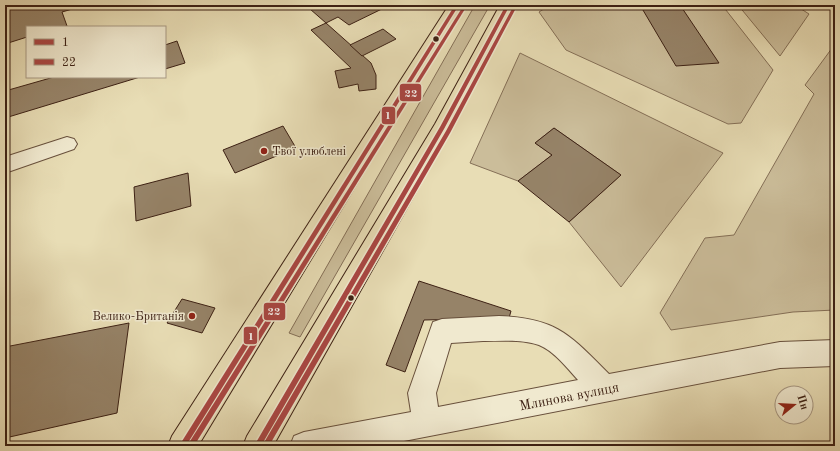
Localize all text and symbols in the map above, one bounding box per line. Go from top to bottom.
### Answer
legend [26,26,166,78]
unlabelled marker [431,34,441,44]
text: 1 [62,37,69,49]
text: 22 [62,57,76,69]
line badge: 22 [399,83,422,102]
text: 22 [405,89,417,100]
line badge: 1 [381,106,396,125]
text: 1 [385,111,391,122]
place label: Твої улюблені [272,145,346,158]
marker: Твої улюблені [259,146,269,156]
unlabelled marker [346,293,356,303]
line badge: 22 [263,302,286,321]
text: 22 [268,307,280,318]
place label: Велико-Британія [92,310,184,323]
marker: Велико-Британія [187,311,197,321]
line badge: 1 [243,326,258,345]
text: 1 [248,332,254,343]
street label: Млинова вулиця [518,380,620,414]
north arrow [774,385,814,425]
text: Пн [795,393,810,411]

